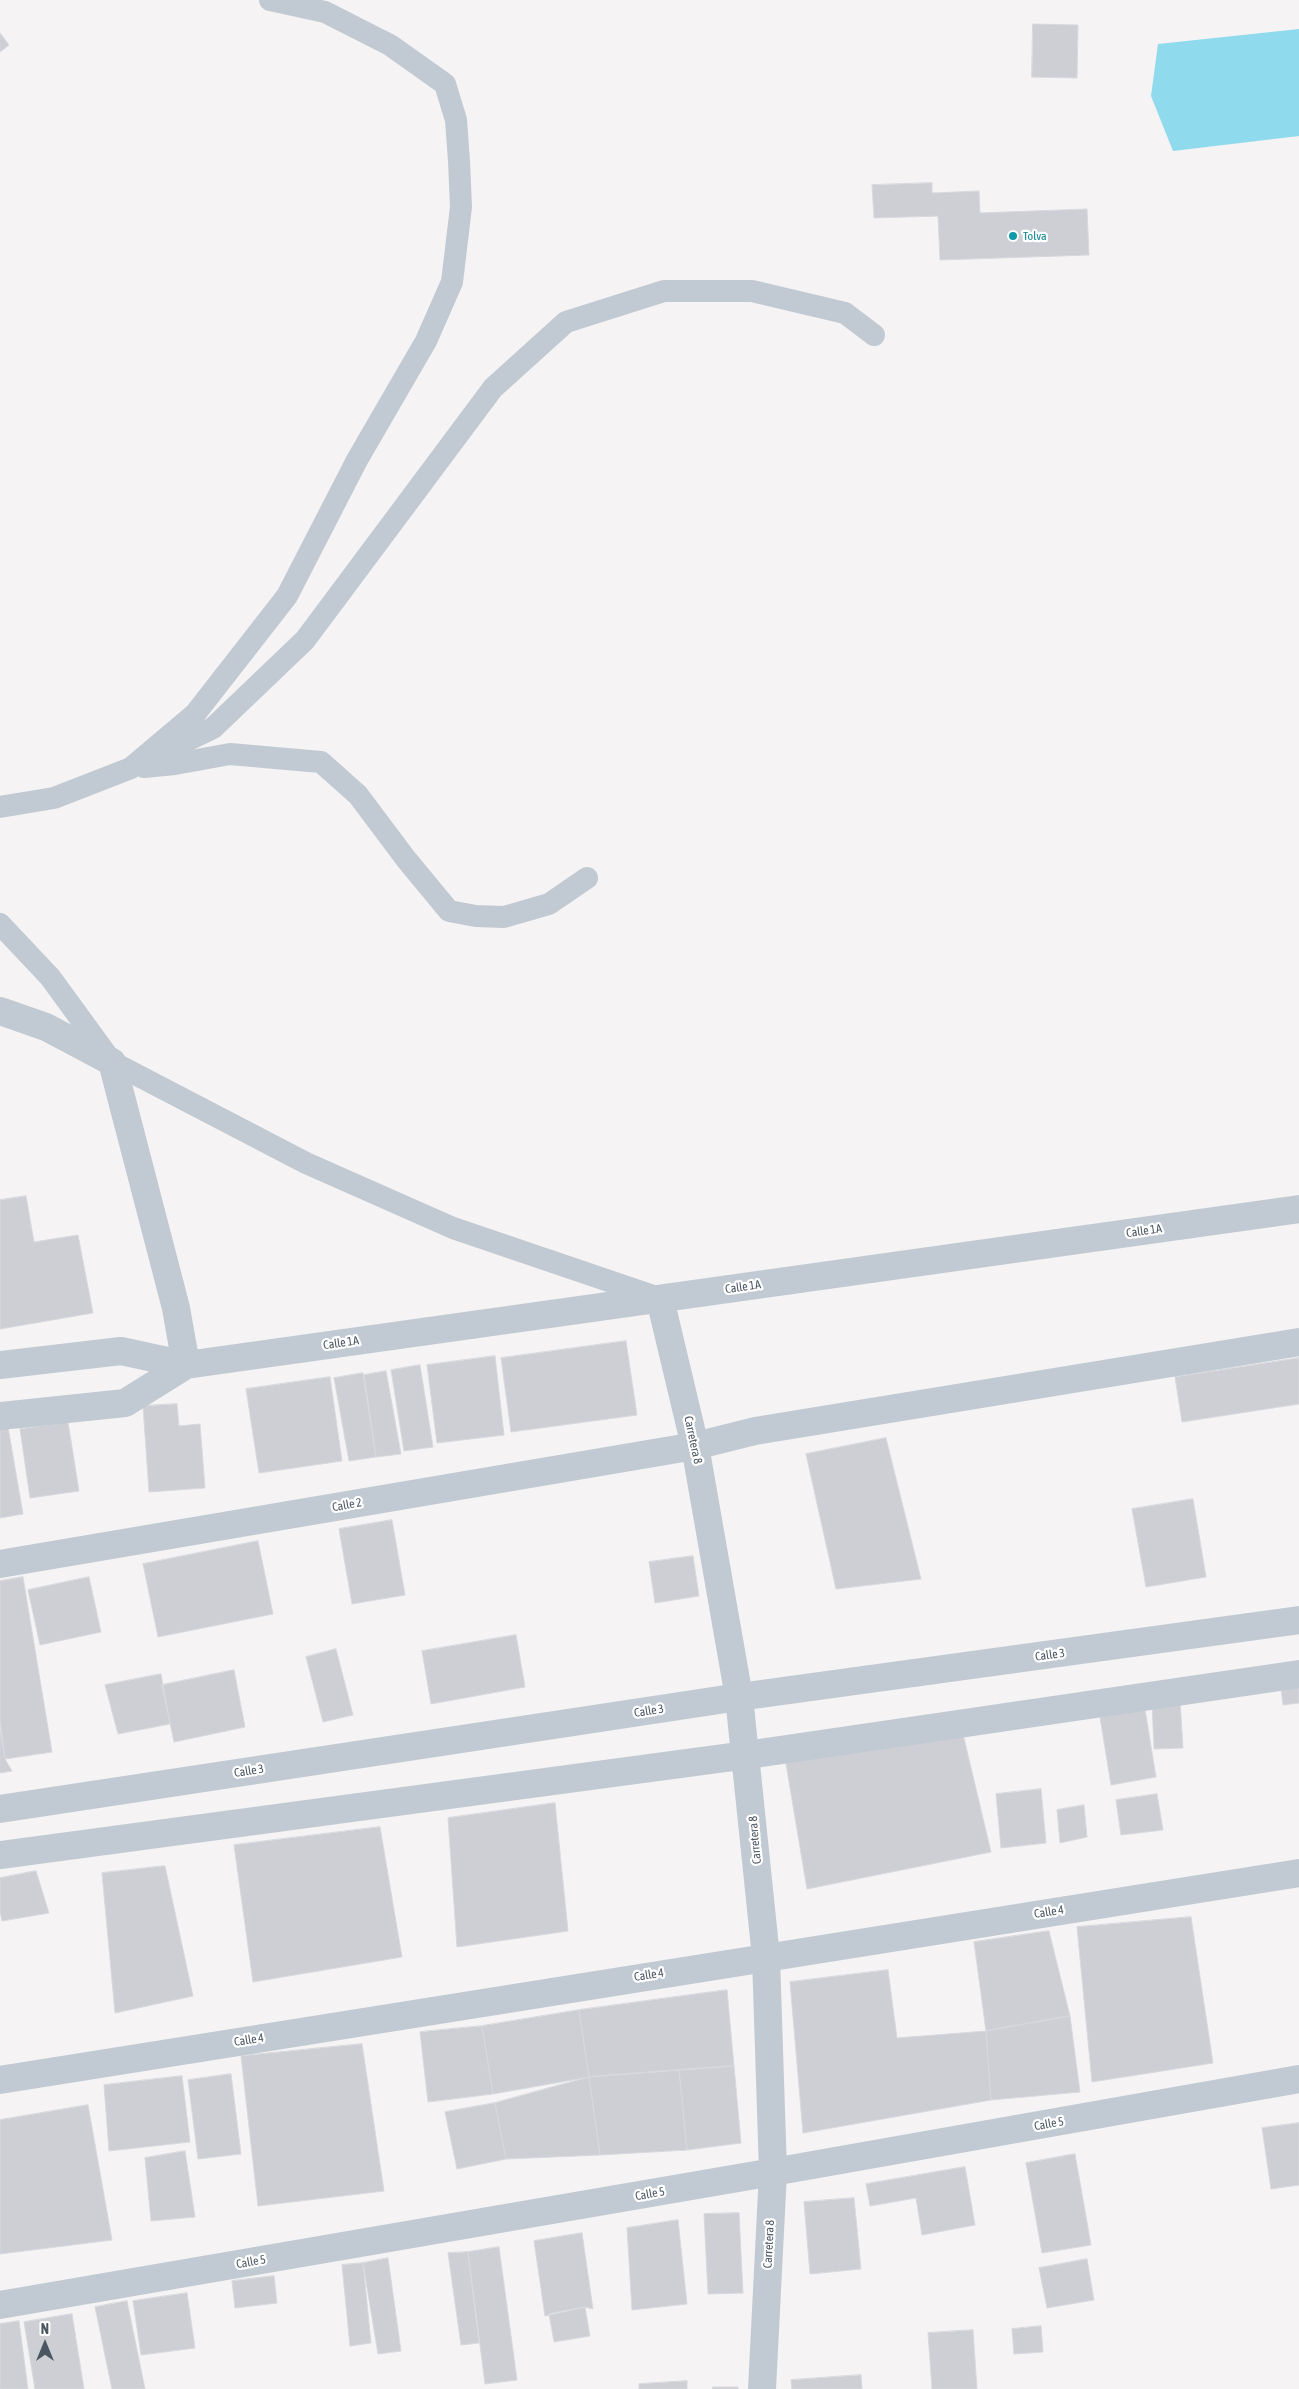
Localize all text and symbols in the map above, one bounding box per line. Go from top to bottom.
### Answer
place label: Tolva [1023,229,1047,243]
marker: Tolva [1007,230,1019,242]
street label: Calle 1A [1125,1221,1163,1241]
street label: Calle 1A [724,1277,762,1297]
street label: Calle 1A [322,1333,360,1353]
street label: Carretera 8 [681,1415,705,1465]
street label: Calle 2 [331,1495,363,1515]
street label: Calle 3 [1034,1646,1066,1664]
street label: Calle 3 [633,1702,665,1720]
street label: Calle 3 [233,1762,265,1780]
street label: Carretera 8 [746,1815,764,1865]
street label: Calle 4 [1033,1903,1065,1921]
street label: Calle 4 [633,1966,665,1984]
street label: Calle 4 [233,2031,265,2049]
street label: Calle 5 [1033,2114,1065,2134]
street label: Calle 5 [634,2184,666,2204]
street label: Carretera 8 [761,2219,777,2269]
street label: Calle 5 [235,2252,267,2272]
north arrow [20,2319,70,2369]
text: N [41,2321,49,2337]

